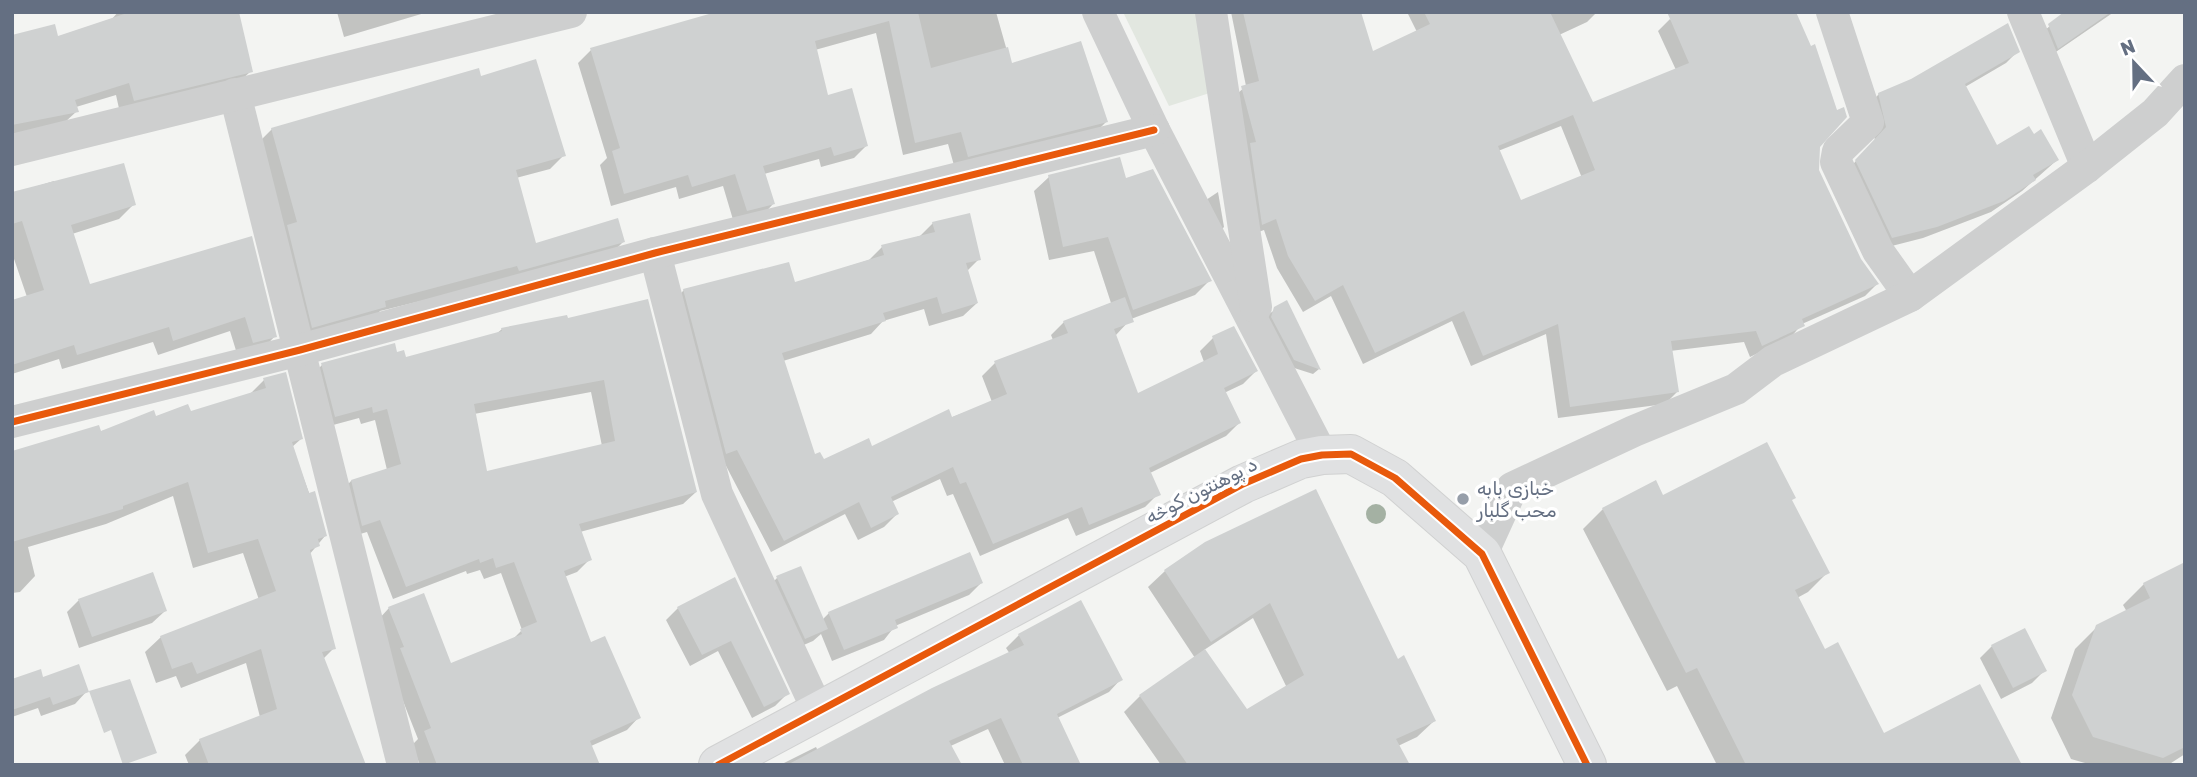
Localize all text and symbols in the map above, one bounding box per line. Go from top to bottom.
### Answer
north arrow [2099,28,2169,98]
text: N [2117,34,2138,61]
street label: د پوهنتون کوڅه [1142,452,1262,530]
place label: خبازی بابه محب گلبار [1476,477,1557,522]
marker: خبازی بابه محب گلبار [1455,491,1471,507]

